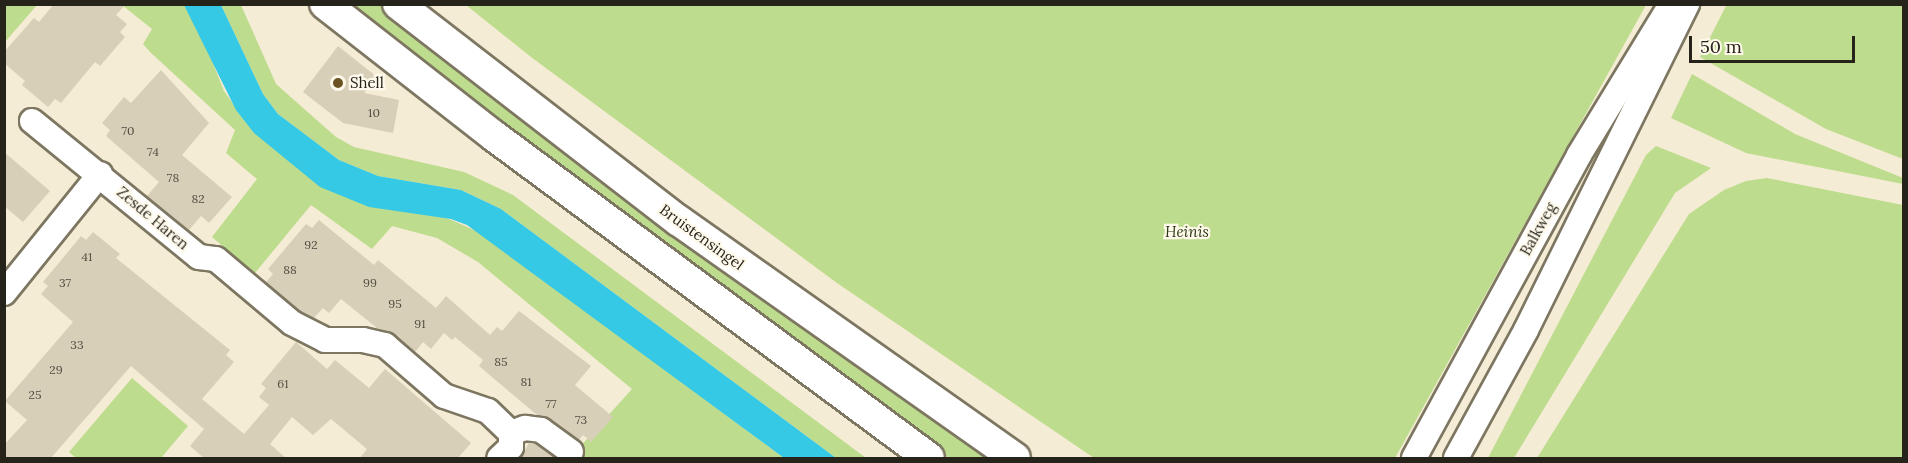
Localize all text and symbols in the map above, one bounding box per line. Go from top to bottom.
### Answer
scale bar [1692,24,1858,62]
text: 50 m [1700,35,1742,58]
place label: Shell [350,74,384,92]
marker: Shell [331,76,345,90]
house number: 10 [368,106,380,120]
house number: 70 [122,124,134,138]
house number: 74 [147,145,159,159]
house number: 78 [167,171,179,185]
street label: Zesde Haren [113,183,193,253]
house number: 82 [191,192,205,206]
street label: Bruistensingel [656,200,748,274]
street label: Balkweg [1516,200,1560,258]
park label: Heinis [1165,223,1209,241]
house number: 92 [304,238,318,252]
house number: 41 [82,250,92,264]
house number: 88 [283,263,297,277]
house number: 37 [59,276,71,290]
house number: 99 [363,276,377,290]
house number: 95 [388,297,402,311]
house number: 91 [414,317,426,331]
house number: 33 [70,338,84,352]
house number: 85 [494,355,508,369]
house number: 29 [49,363,63,377]
house number: 81 [520,375,532,389]
house number: 61 [277,377,289,391]
house number: 25 [29,388,41,402]
house number: 77 [545,397,557,411]
house number: 73 [575,413,587,427]

